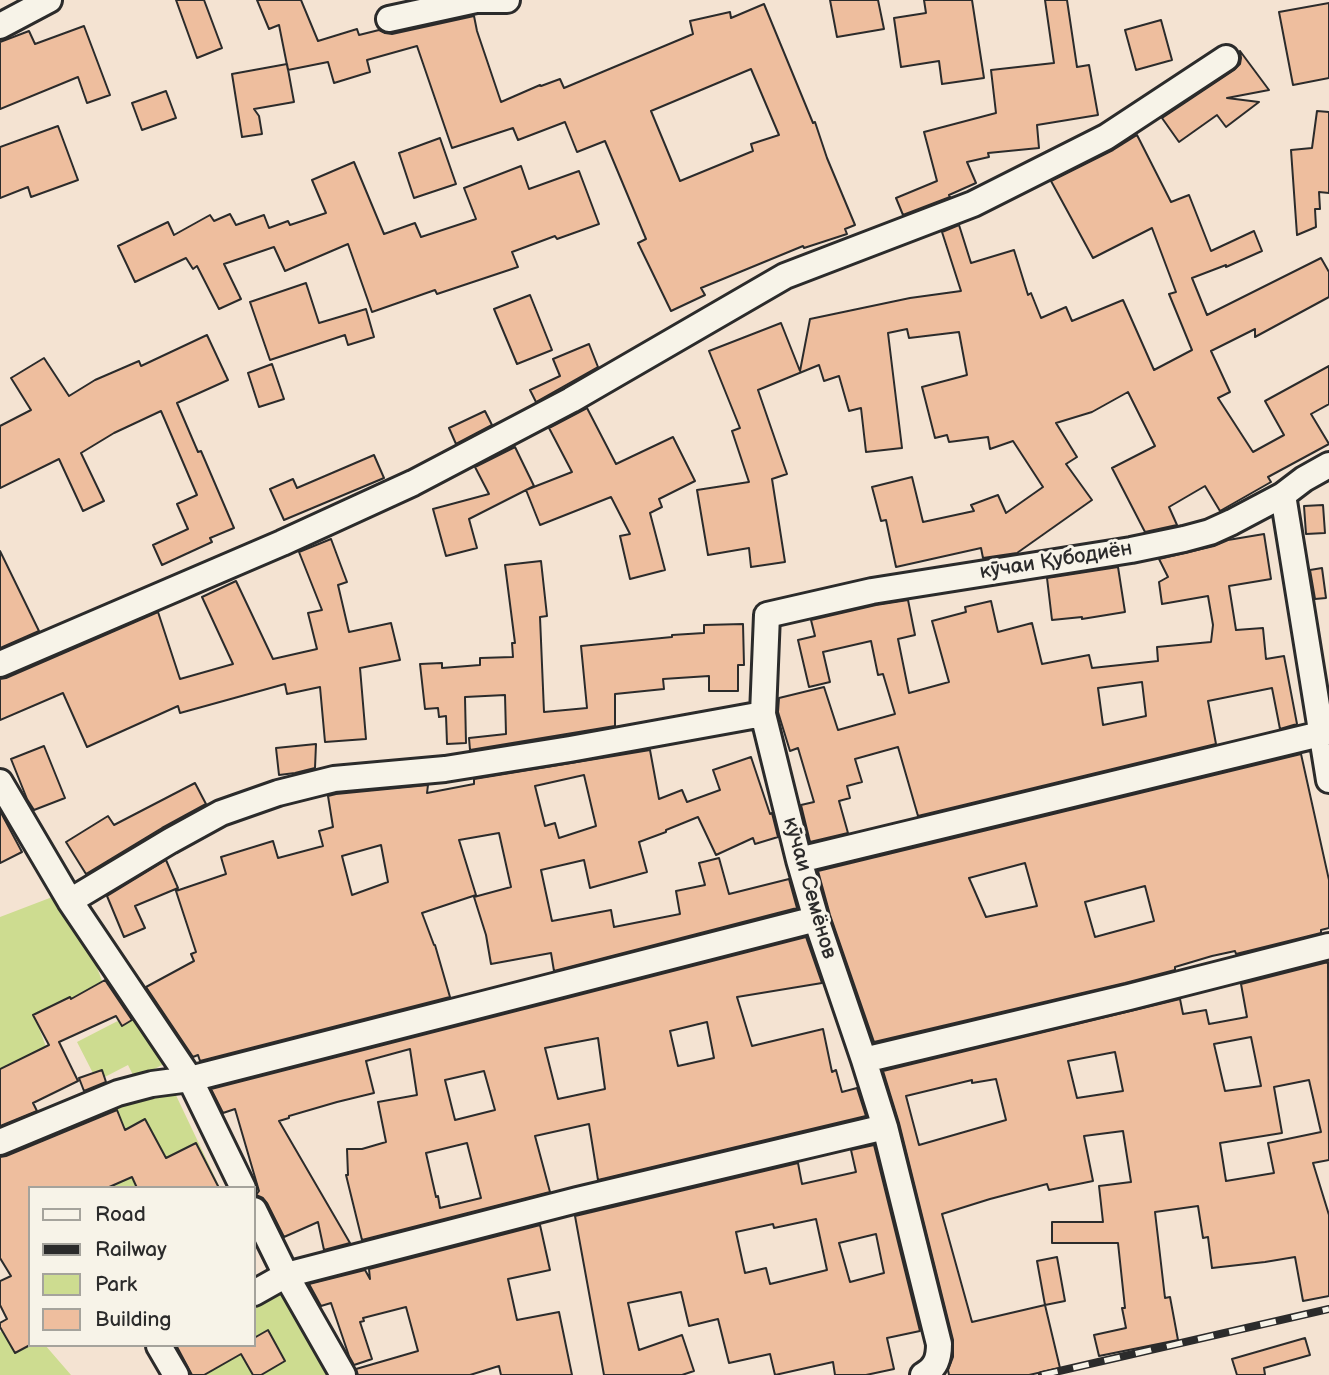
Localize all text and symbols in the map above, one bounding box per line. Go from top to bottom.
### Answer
street label: кӯчаи Қубодиён [978,537,1134,585]
street label: кӯчаи Семёнов [777,814,841,962]
legend [28,1186,256,1347]
text: Road [95,1202,146,1227]
text: Railway [95,1237,167,1262]
text: Park [95,1272,137,1297]
text: Building [95,1307,171,1332]

